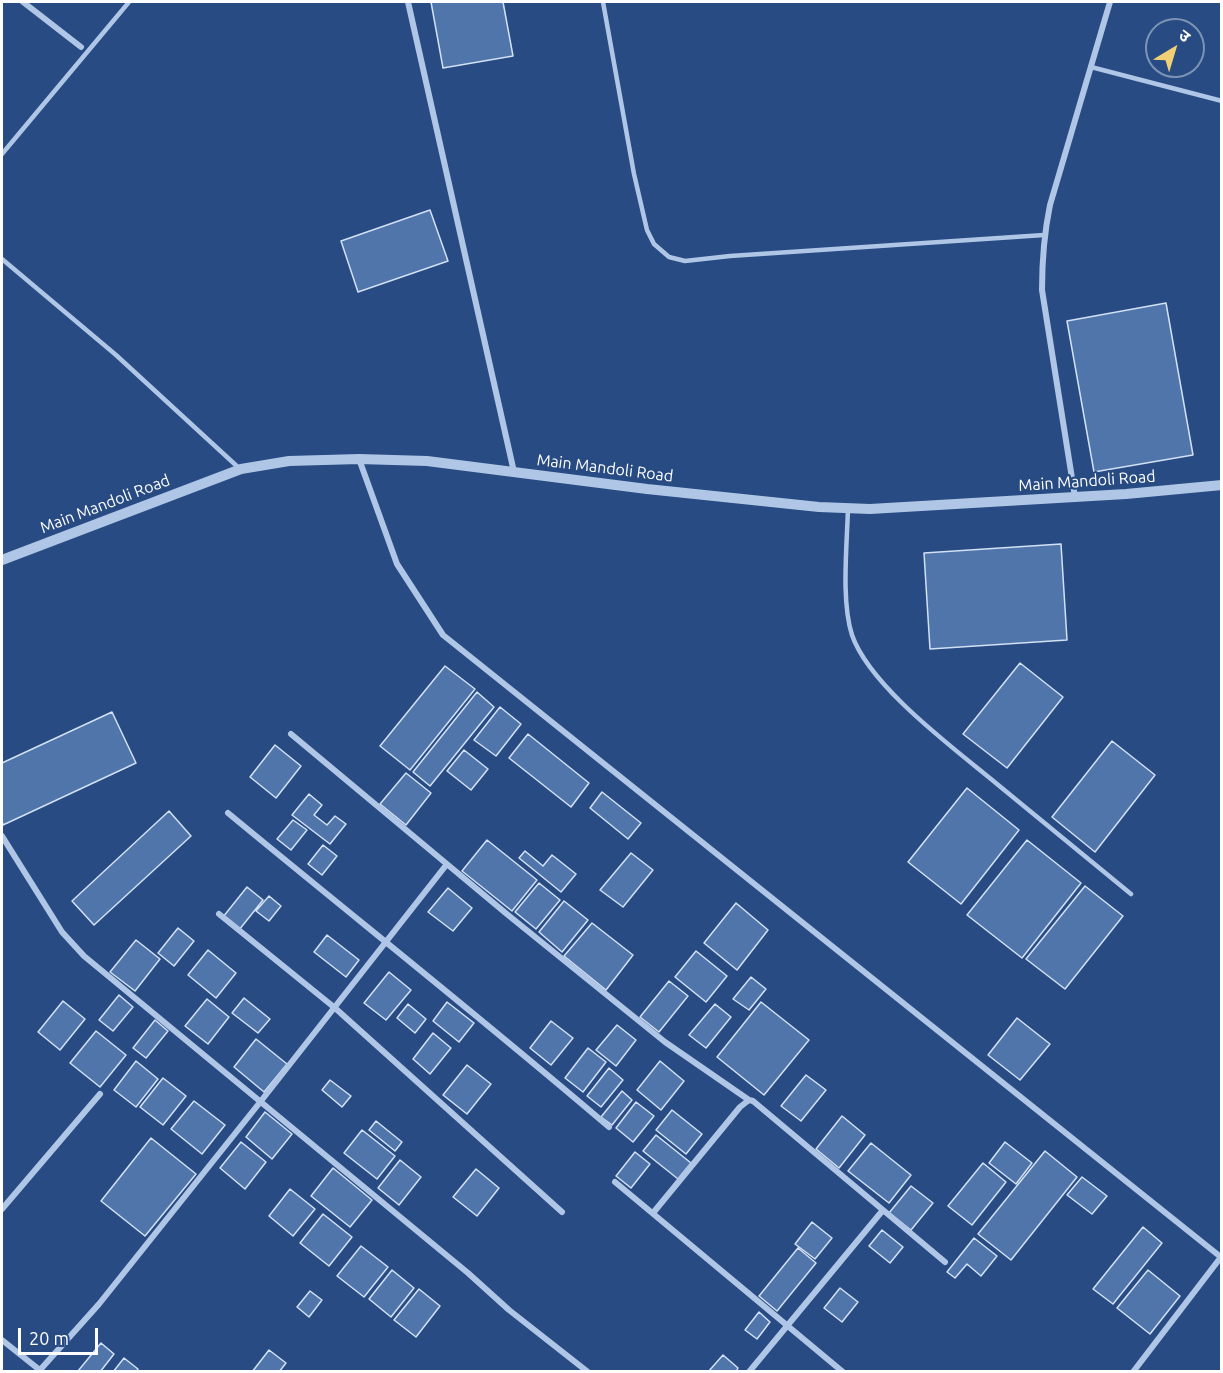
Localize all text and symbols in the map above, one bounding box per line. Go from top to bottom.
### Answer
north arrow [1145,18,1205,78]
text: उ [1176,25,1194,45]
street label: Main Mandoli Road [536,450,674,486]
street label: Main Mandoli Road [1018,467,1156,495]
street label: Main Mandoli Road [37,470,173,538]
scale bar [21,1316,100,1354]
text: 20 m [29,1328,69,1348]

